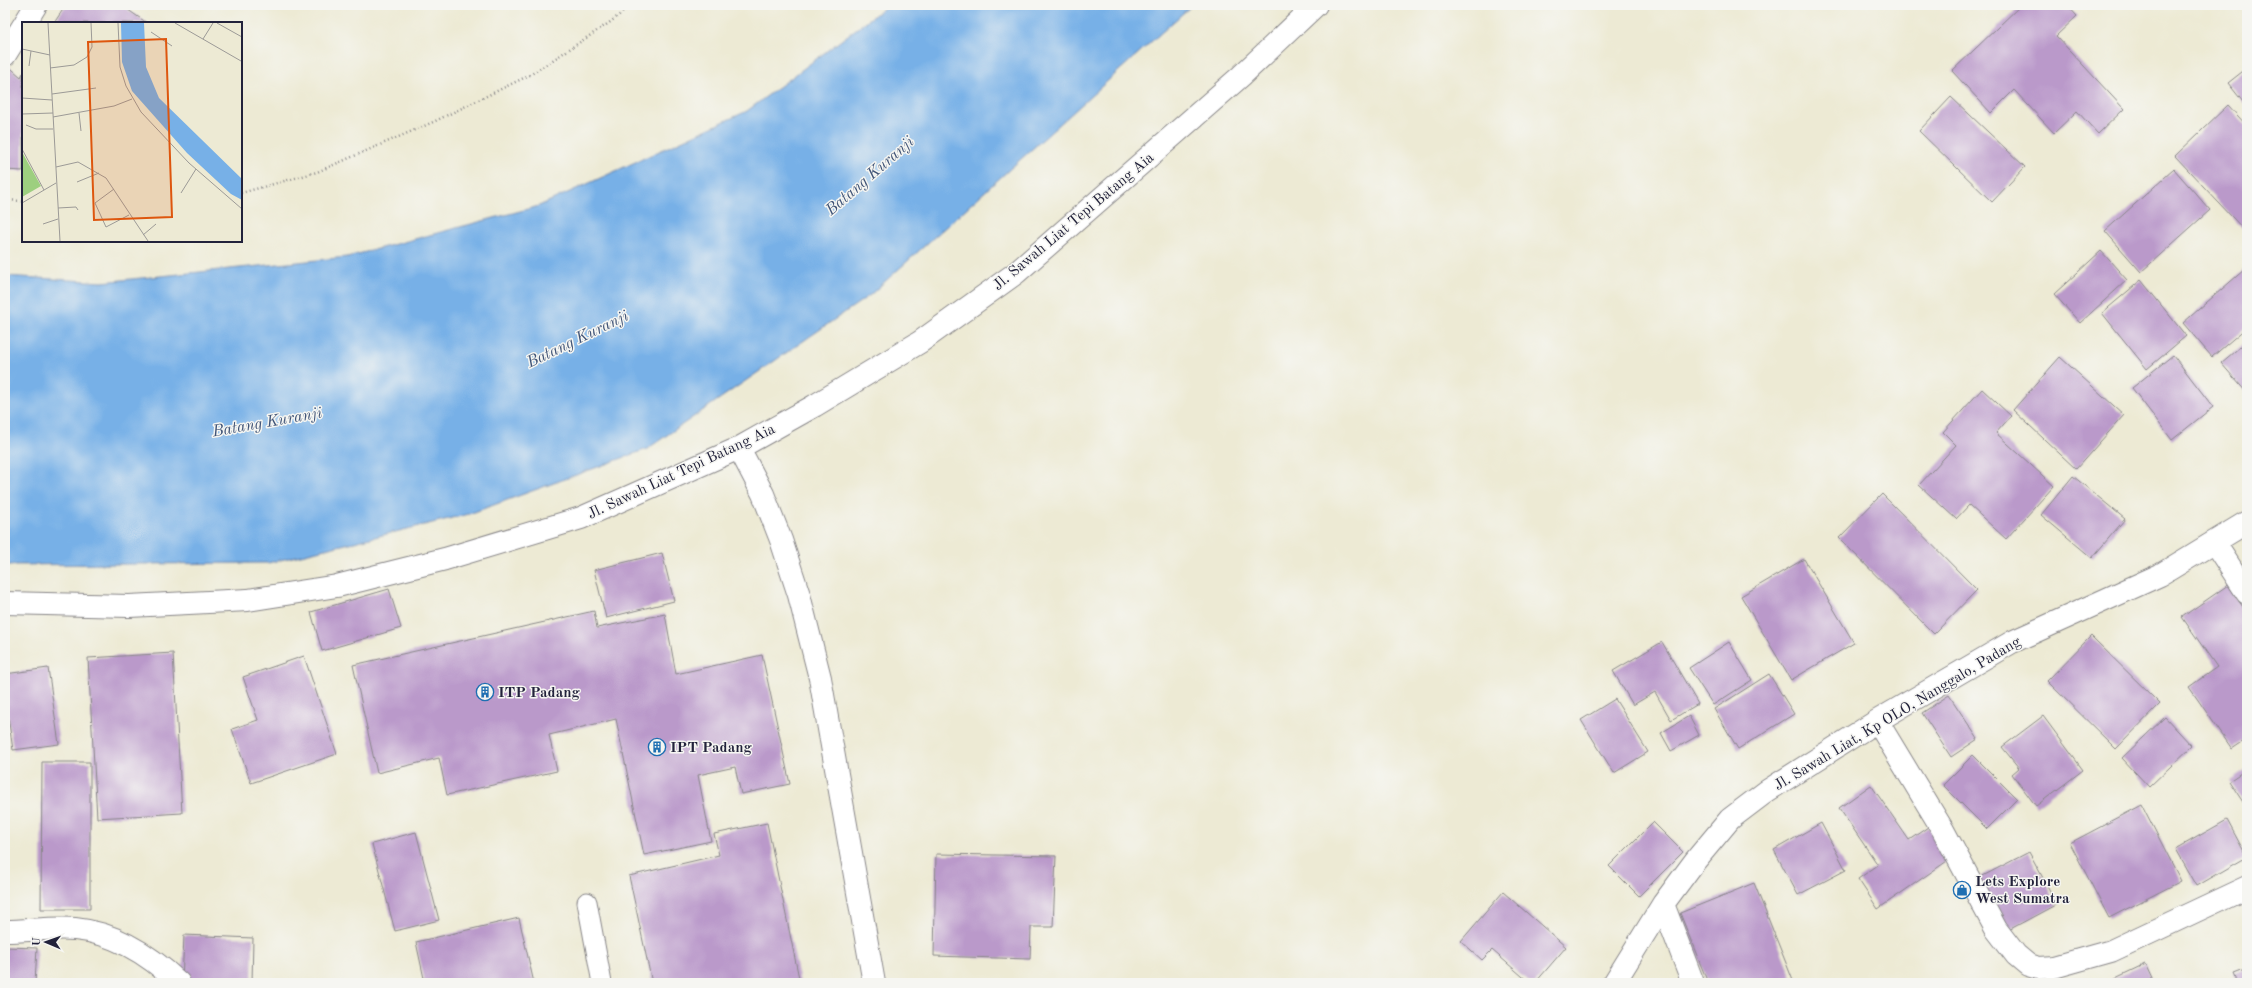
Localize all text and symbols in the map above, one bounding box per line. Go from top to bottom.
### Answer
inset map [22,22,242,242]
water label: Batang Kuranji [822,134,918,220]
street label: Jl. Sawah Liat Tepi Batang Aia [991,150,1158,294]
water label: Batang Kuranji [524,308,632,372]
water label: Batang Kuranji [210,405,324,441]
street label: Jl. Sawah Liat Tepi Batang Aia [585,422,778,523]
street label: Jl. Sawah Liat, Kp OLO, Nanggalo, Padang [1772,635,2024,794]
building icon: ITP Padang [475,682,495,702]
place label: ITP Padang [498,686,581,701]
building icon: IPT Padang [647,737,667,757]
place label: IPT Padang [670,741,753,756]
place label: Lets Explore West Sumatra [1975,875,2070,907]
shop icon: Lets Explore West Sumatra [1952,880,1972,900]
north arrow [26,922,66,962]
text: U [32,937,43,946]

